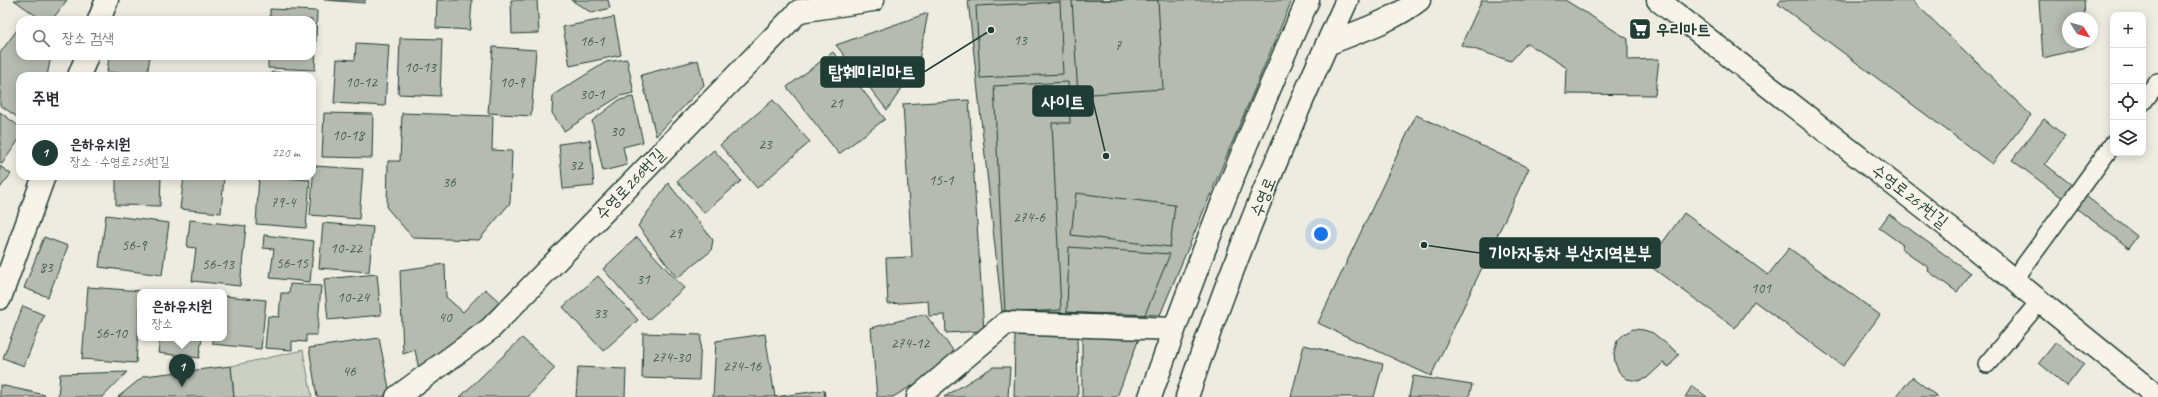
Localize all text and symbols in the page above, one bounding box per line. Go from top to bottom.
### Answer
north arrow [2062,12,2098,48]
map controls [2110,12,2146,156]
button: + [2110,12,2146,48]
search box [16,16,316,60]
supermarket icon: 우리마트 [1627,16,1653,42]
place label: 우리마트 [1656,19,1711,40]
icon: search [30,27,52,49]
text: 장소 검색 [62,29,114,48]
house number: 13 [1013,31,1028,50]
house number: 16-1 [579,32,606,51]
house number: 7 [1115,36,1123,55]
button: − [2110,48,2146,84]
callout: 탑훼미리마트 [821,57,924,87]
house number: 10-13 [404,58,437,77]
text: 탑훼미리마트 [829,61,915,83]
house number: 10-12 [345,73,378,92]
house number: 10-9 [499,73,526,92]
button: locate [2110,84,2146,120]
house number: 30-1 [579,85,606,104]
callout: 사이트 [1033,86,1093,116]
text: 주변 [32,88,59,109]
text: 사이트 [1041,91,1085,113]
house number: 21 [829,94,844,113]
button: layers [2110,120,2146,156]
house number: 30 [610,122,625,141]
house number: 10-18 [332,126,365,145]
text: 은하유치원 [70,135,130,154]
house number: 23 [758,135,773,154]
street label: 수영로266번길 [591,144,669,224]
text: 1 [42,145,48,161]
text: 220 m [272,145,300,161]
text: 장소 · 수영로250번길 [70,154,170,170]
house number: 32 [569,156,584,175]
street label: 수영로267번길 [1868,160,1953,233]
house number: 15-1 [928,171,955,190]
house number: 36 [442,173,457,192]
street label: 수영로 [1246,174,1280,220]
house number: 79-4 [270,193,297,212]
house number: 274-6 [1013,208,1046,227]
house number: 29 [668,224,683,243]
your location [1311,224,1331,244]
house number: 56-9 [121,236,148,255]
callout: 기아자동차 부산지역본부 [1480,238,1660,268]
house number: 10-22 [330,239,363,258]
text: 기아자동차 부산지역본부 [1488,242,1652,264]
house number: 56-15 [276,254,309,273]
house number: 56-13 [202,255,235,274]
house number: 83 [39,258,54,277]
house number: 31 [636,270,651,289]
house number: 101 [1751,279,1772,298]
house number: 10-24 [337,288,370,307]
popup [137,289,227,341]
text: 은하유치원 [152,297,212,316]
house number: 33 [593,304,608,323]
house number: 40 [438,308,453,327]
text: 장소 [152,316,173,332]
house number: 56-10 [95,324,128,343]
house number: 274-12 [891,334,931,353]
house number: 274-30 [652,348,692,367]
pin: 1 [169,354,195,387]
house number: 274-16 [723,357,763,376]
house number: 46 [342,362,357,381]

